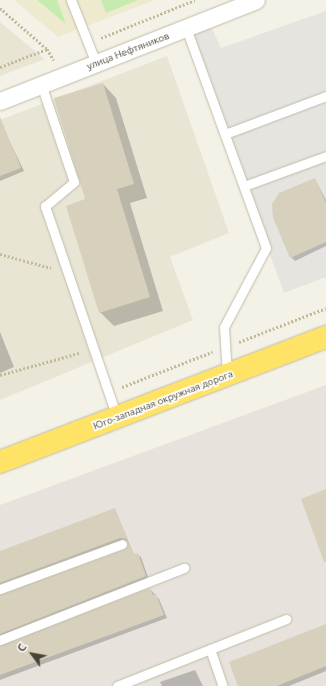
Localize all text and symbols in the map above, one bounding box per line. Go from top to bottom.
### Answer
street label: улица Нефтяников [85,30,171,72]
street label: Юго-западная окружная дорога [91,368,235,432]
north arrow [12,634,52,674]
text: С [15,641,29,654]

